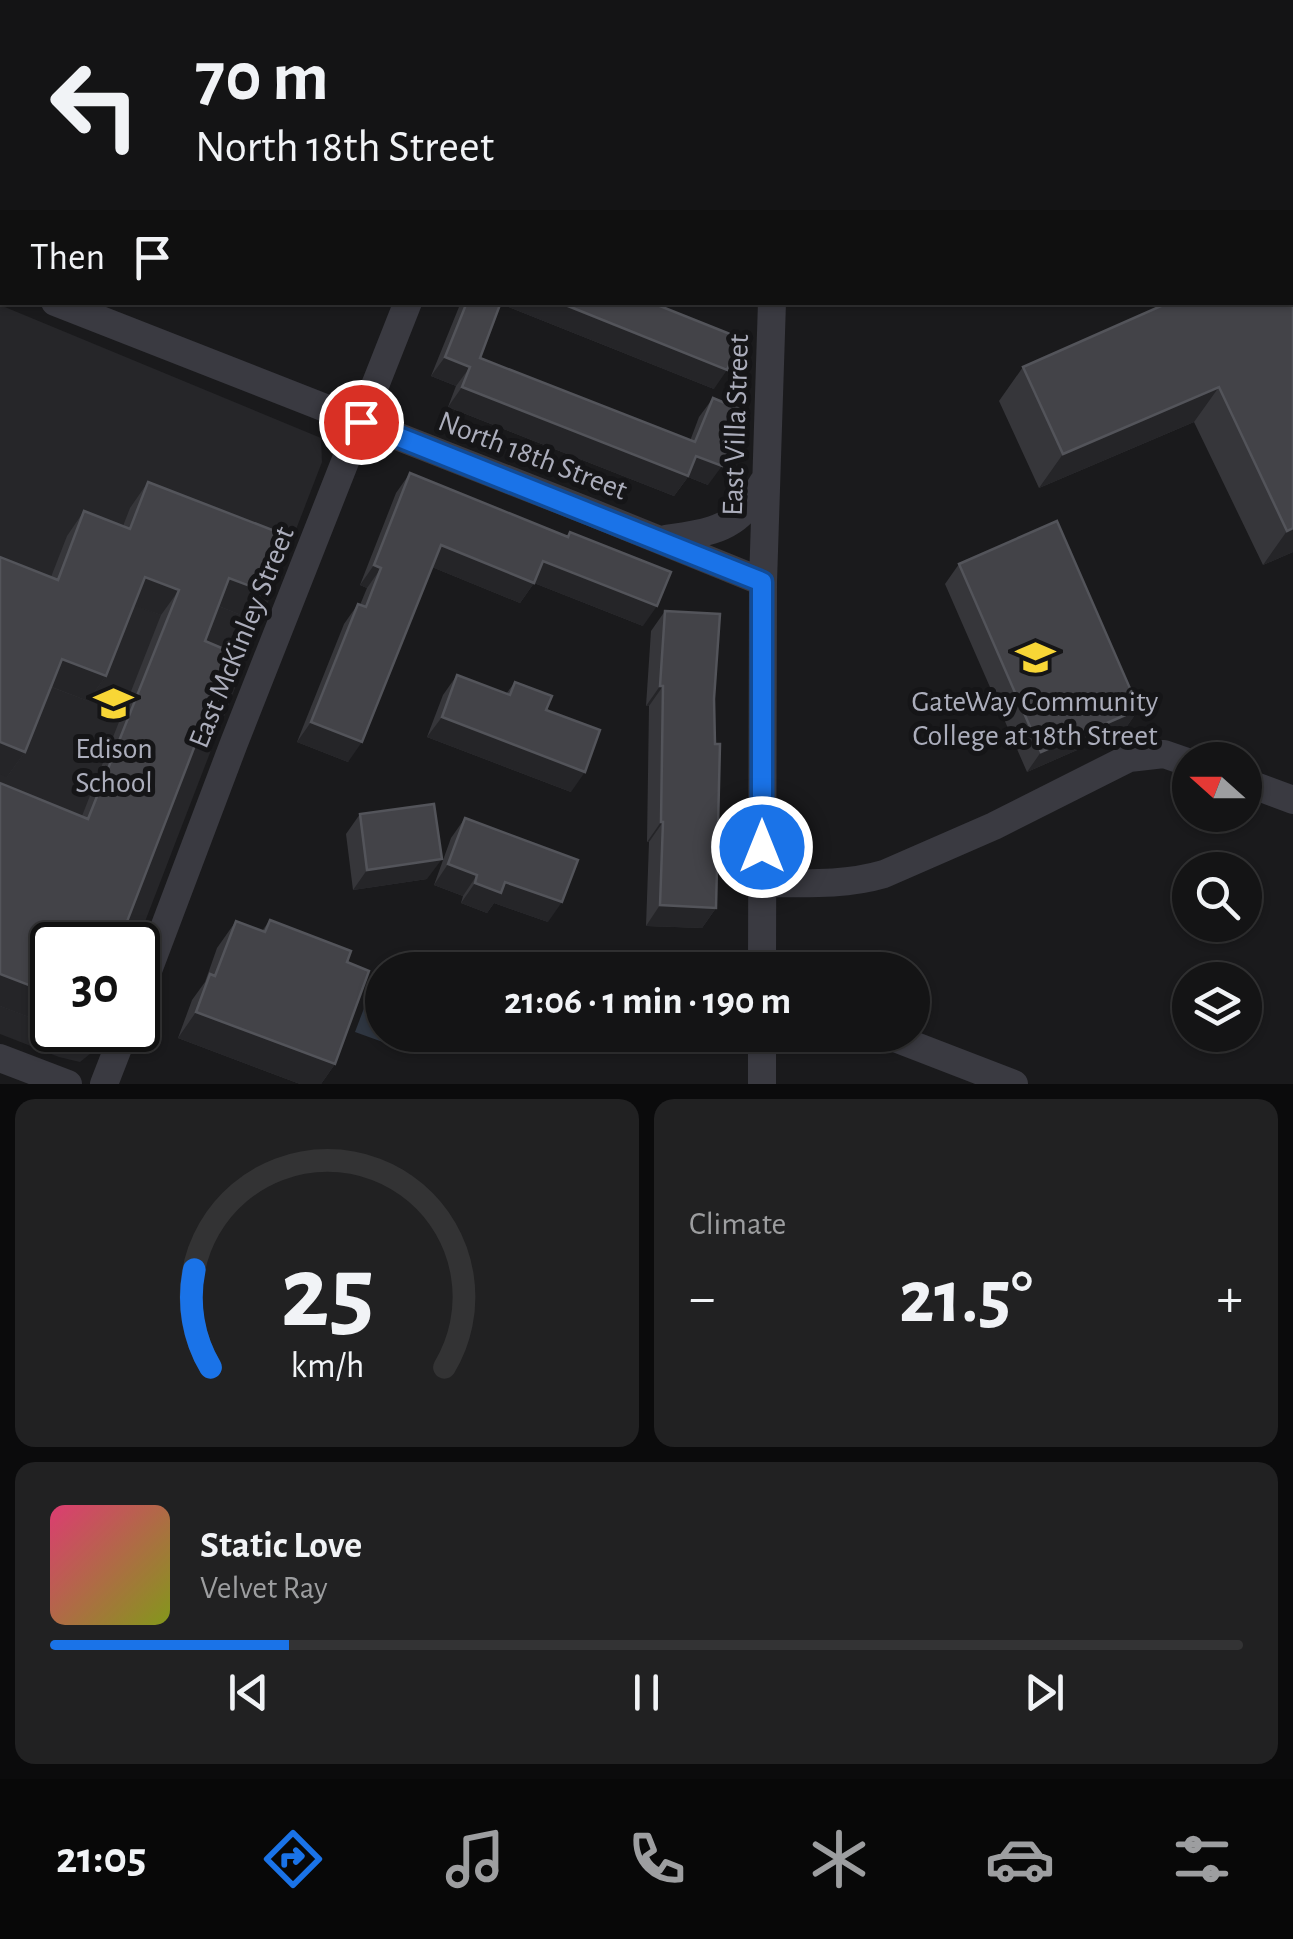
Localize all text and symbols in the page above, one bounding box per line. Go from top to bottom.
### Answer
icon: left [30,40,160,170]
text: 70 m [195,43,329,113]
text: North 18th Street [195,125,494,170]
icon: arrive [125,230,180,285]
text: Then [30,239,105,277]
street label: East Villa Street [718,333,754,516]
pin [319,380,404,465]
icon: arrive [334,395,389,450]
street label: North 18th Street [434,406,631,506]
street label: East McKinley Street [184,522,300,752]
school or university icon: GateWay Community College at 18th Street [1014,636,1056,678]
school or university icon: Edison School [93,683,135,725]
place label: GateWay Community College at 18th Street [912,687,1159,751]
place label: Edison School [75,734,153,798]
north arrow [1172,742,1262,832]
map controls [1172,742,1262,1052]
position arrow [710,795,814,899]
button: search [1172,852,1262,942]
speed limit sign: 30 [30,922,160,1052]
button: layers [1172,962,1262,1052]
text: 21:06 · 1 min · 190 m [504,983,791,1021]
text: Climate [689,1208,786,1240]
text: 25 [280,1242,374,1346]
text: 21.5° [899,1261,1033,1336]
text: − [689,1271,715,1326]
text: + [1217,1271,1243,1326]
text: km/h [290,1348,364,1384]
text: Static Love [200,1527,362,1565]
text: Velvet Ray [200,1572,328,1604]
icon: previous [221,1665,276,1720]
icon: pause [619,1665,674,1720]
icon: next [1017,1665,1072,1720]
icon: directions [258,1824,328,1894]
icon: music [440,1824,510,1894]
icon: phone [622,1824,692,1894]
icon: climate [804,1824,874,1894]
icon: car [985,1824,1055,1894]
icon: filters [1167,1824,1237,1894]
text: 21:05 [56,1836,146,1881]

